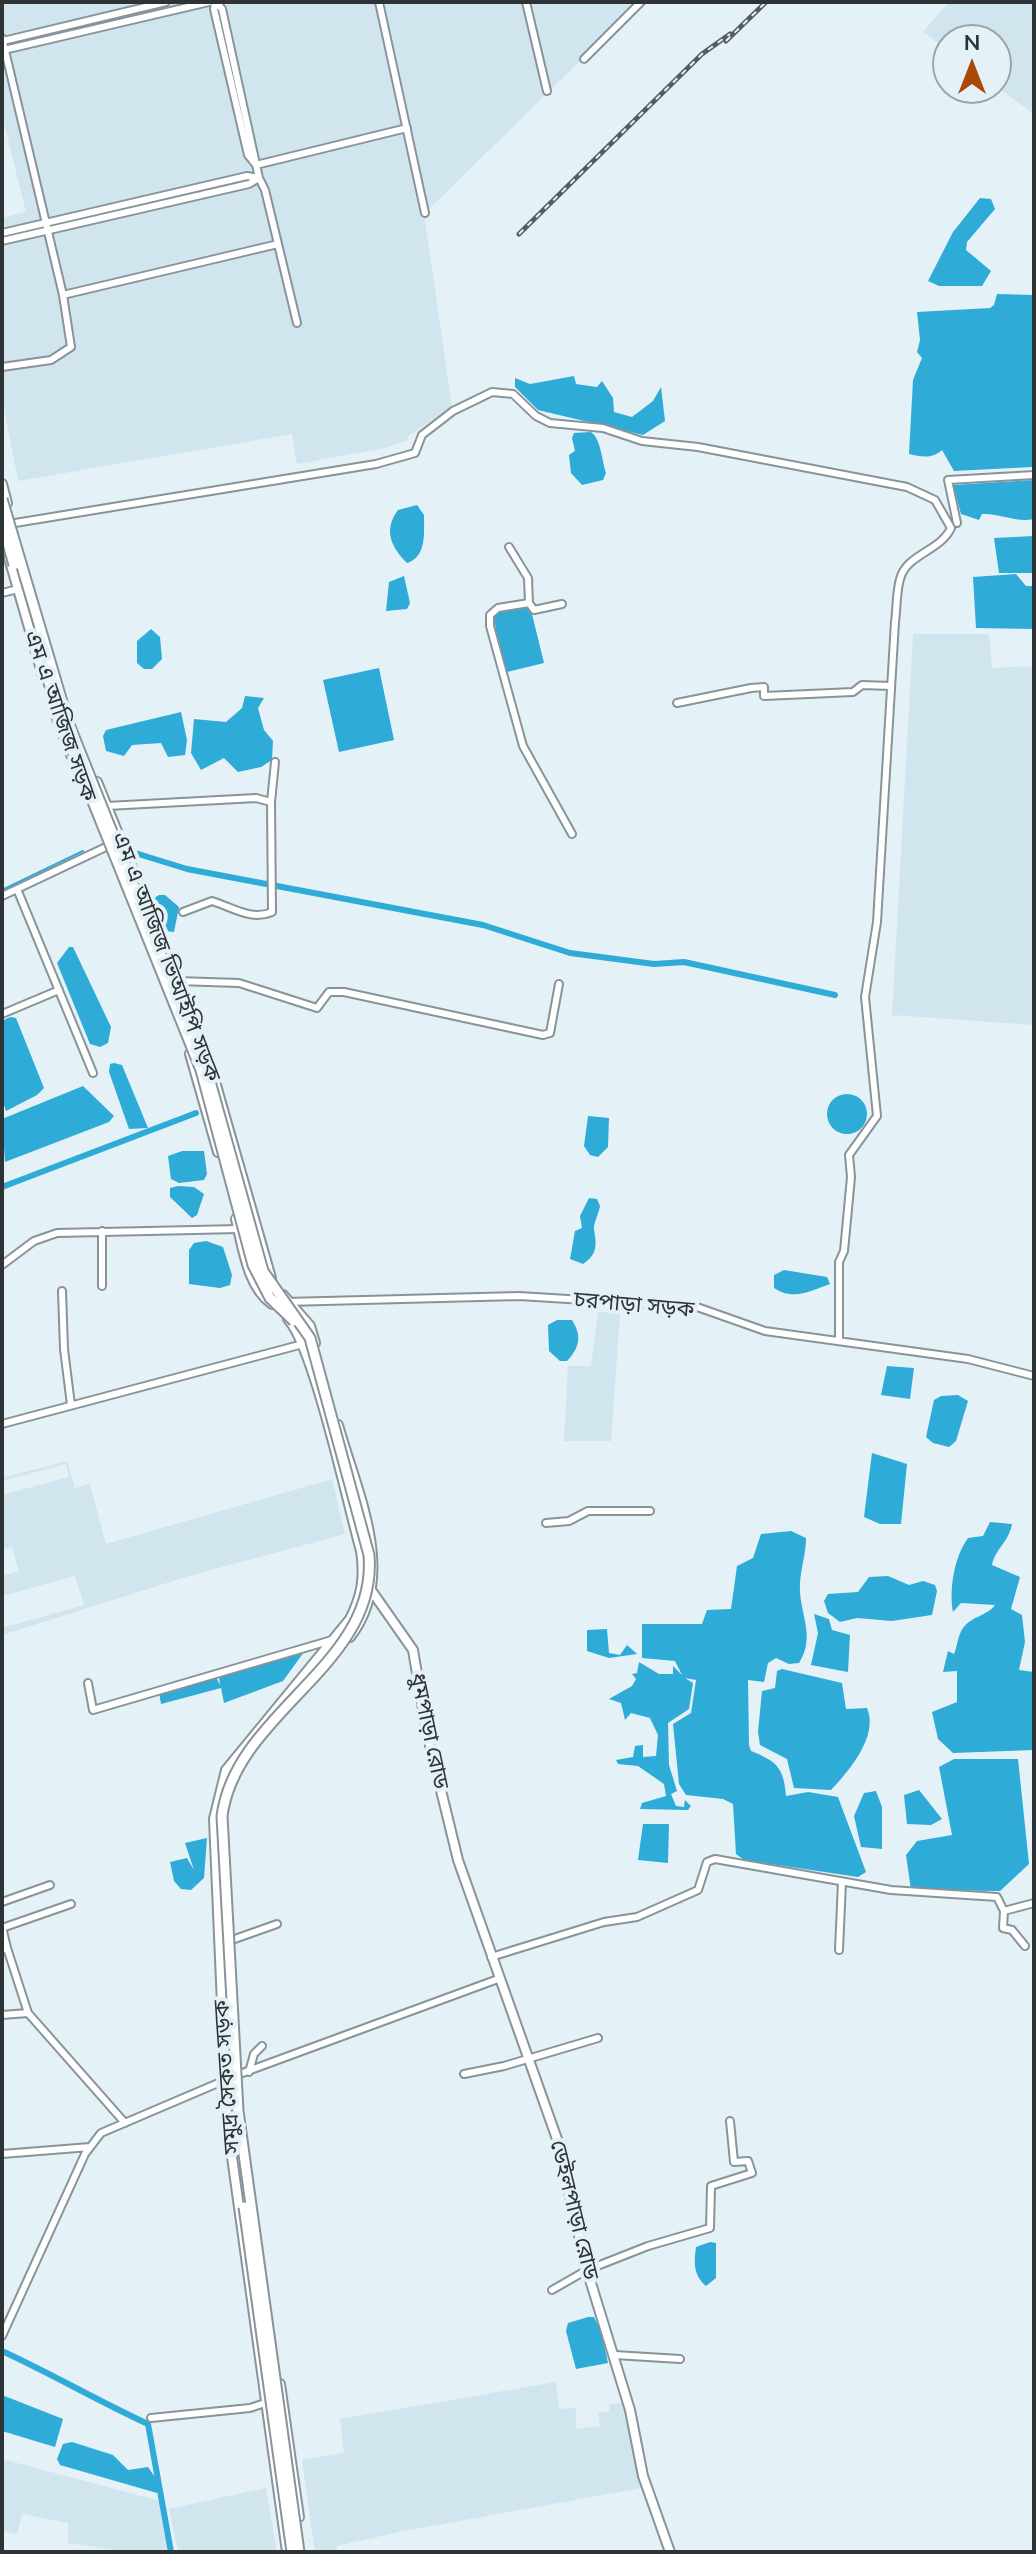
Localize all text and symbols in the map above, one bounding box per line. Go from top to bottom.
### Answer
north arrow [932,24,1012,104]
text: N [964,28,980,56]
street label: এম এ আজিজ সড়ক [18,627,102,805]
street label: এম এ আজিজ ভিআইপি সড়ক [106,829,226,1085]
street label: চরপাড়া সড়ক [573,1287,695,1323]
street label: ধুমপাড়া রোড [404,1671,454,1791]
street label: সমুদ্র সৈকত সড়ক [208,1999,246,2155]
street label: ডেইলপাড়া রোড [544,2137,604,2283]

